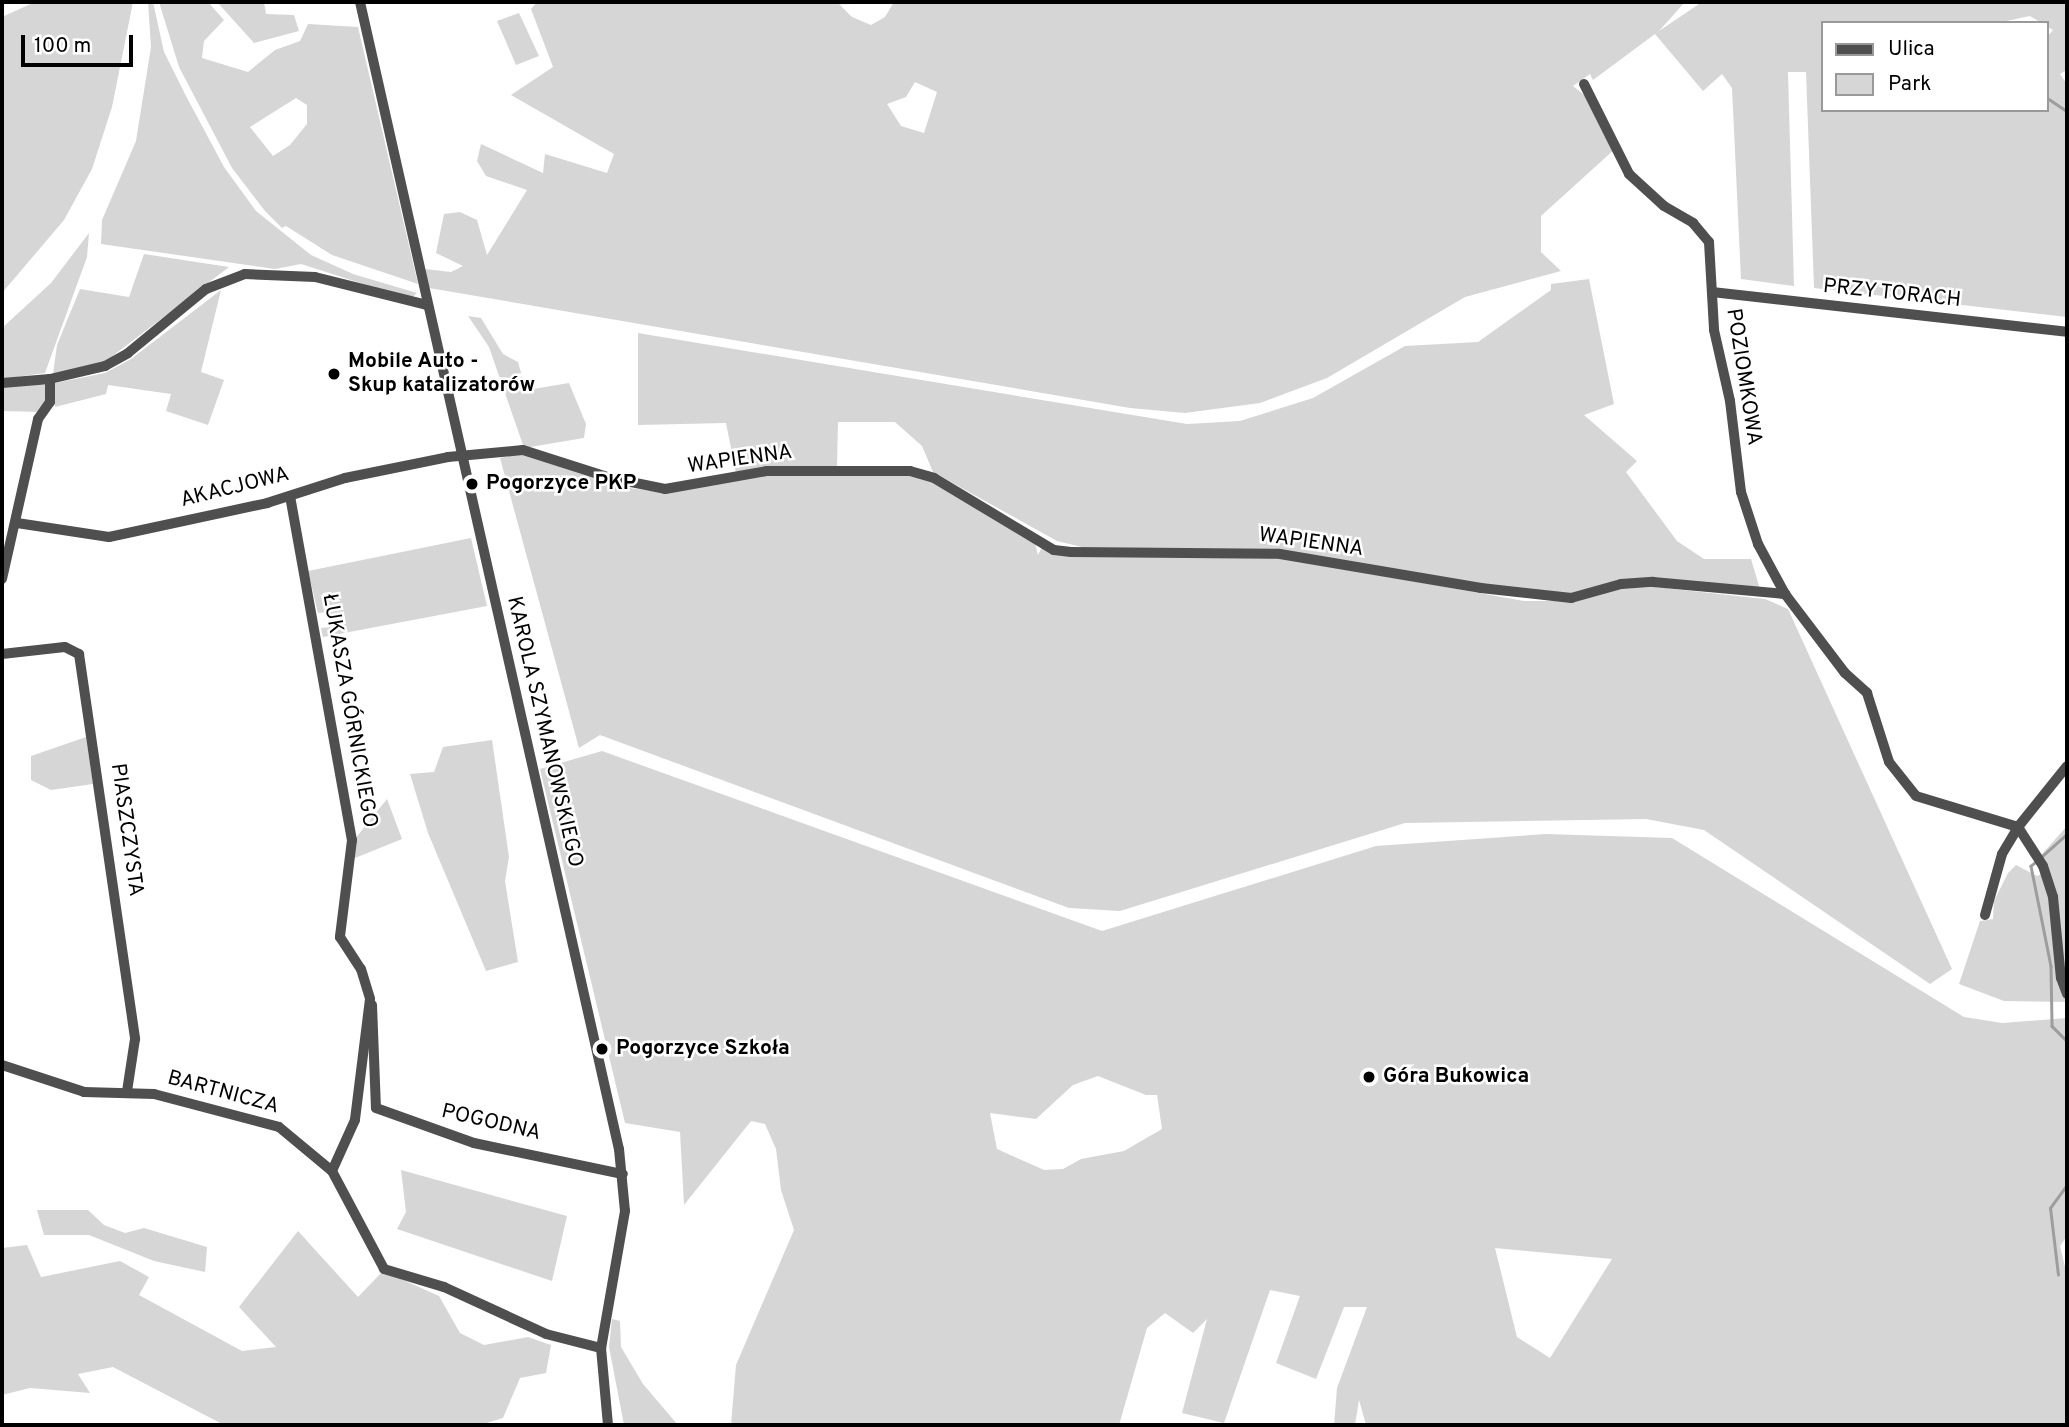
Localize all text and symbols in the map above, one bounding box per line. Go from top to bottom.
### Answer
scale bar [24,21,136,65]
legend [1820,21,2048,112]
text: 100 m [34,33,91,60]
text: Ulica [1888,36,1935,63]
text: Park [1888,71,1931,98]
street label: PRZY TORACH [1821,274,1963,314]
street label: POZIOMKOWA [1720,307,1766,447]
place label: Mobile Auto - Skup katalizatorów [348,349,535,399]
marker: Mobile Auto - Skup katalizatorów [326,366,342,382]
street label: WAPIENNA [686,440,794,480]
street label: AKACJOWA [178,462,292,514]
place label: Pogorzyce PKP [486,471,636,497]
marker: Pogorzyce PKP [464,476,480,492]
street label: WAPIENNA [1257,523,1365,563]
street label: ŁUKASZA GÓRNICKIEGO [316,592,382,830]
street label: KAROLA SZYMANOWSKIEGO [500,594,588,870]
street label: PIASZCZYSTA [104,762,148,898]
place label: Pogorzyce Szkoła [616,1036,790,1062]
marker: Pogorzyce Szkoła [594,1041,610,1057]
place label: Góra Bukowica [1383,1064,1529,1090]
street label: BARTNICZA [164,1066,282,1120]
marker: Góra Bukowica [1361,1069,1377,1085]
street label: POGODNA [439,1099,543,1147]

